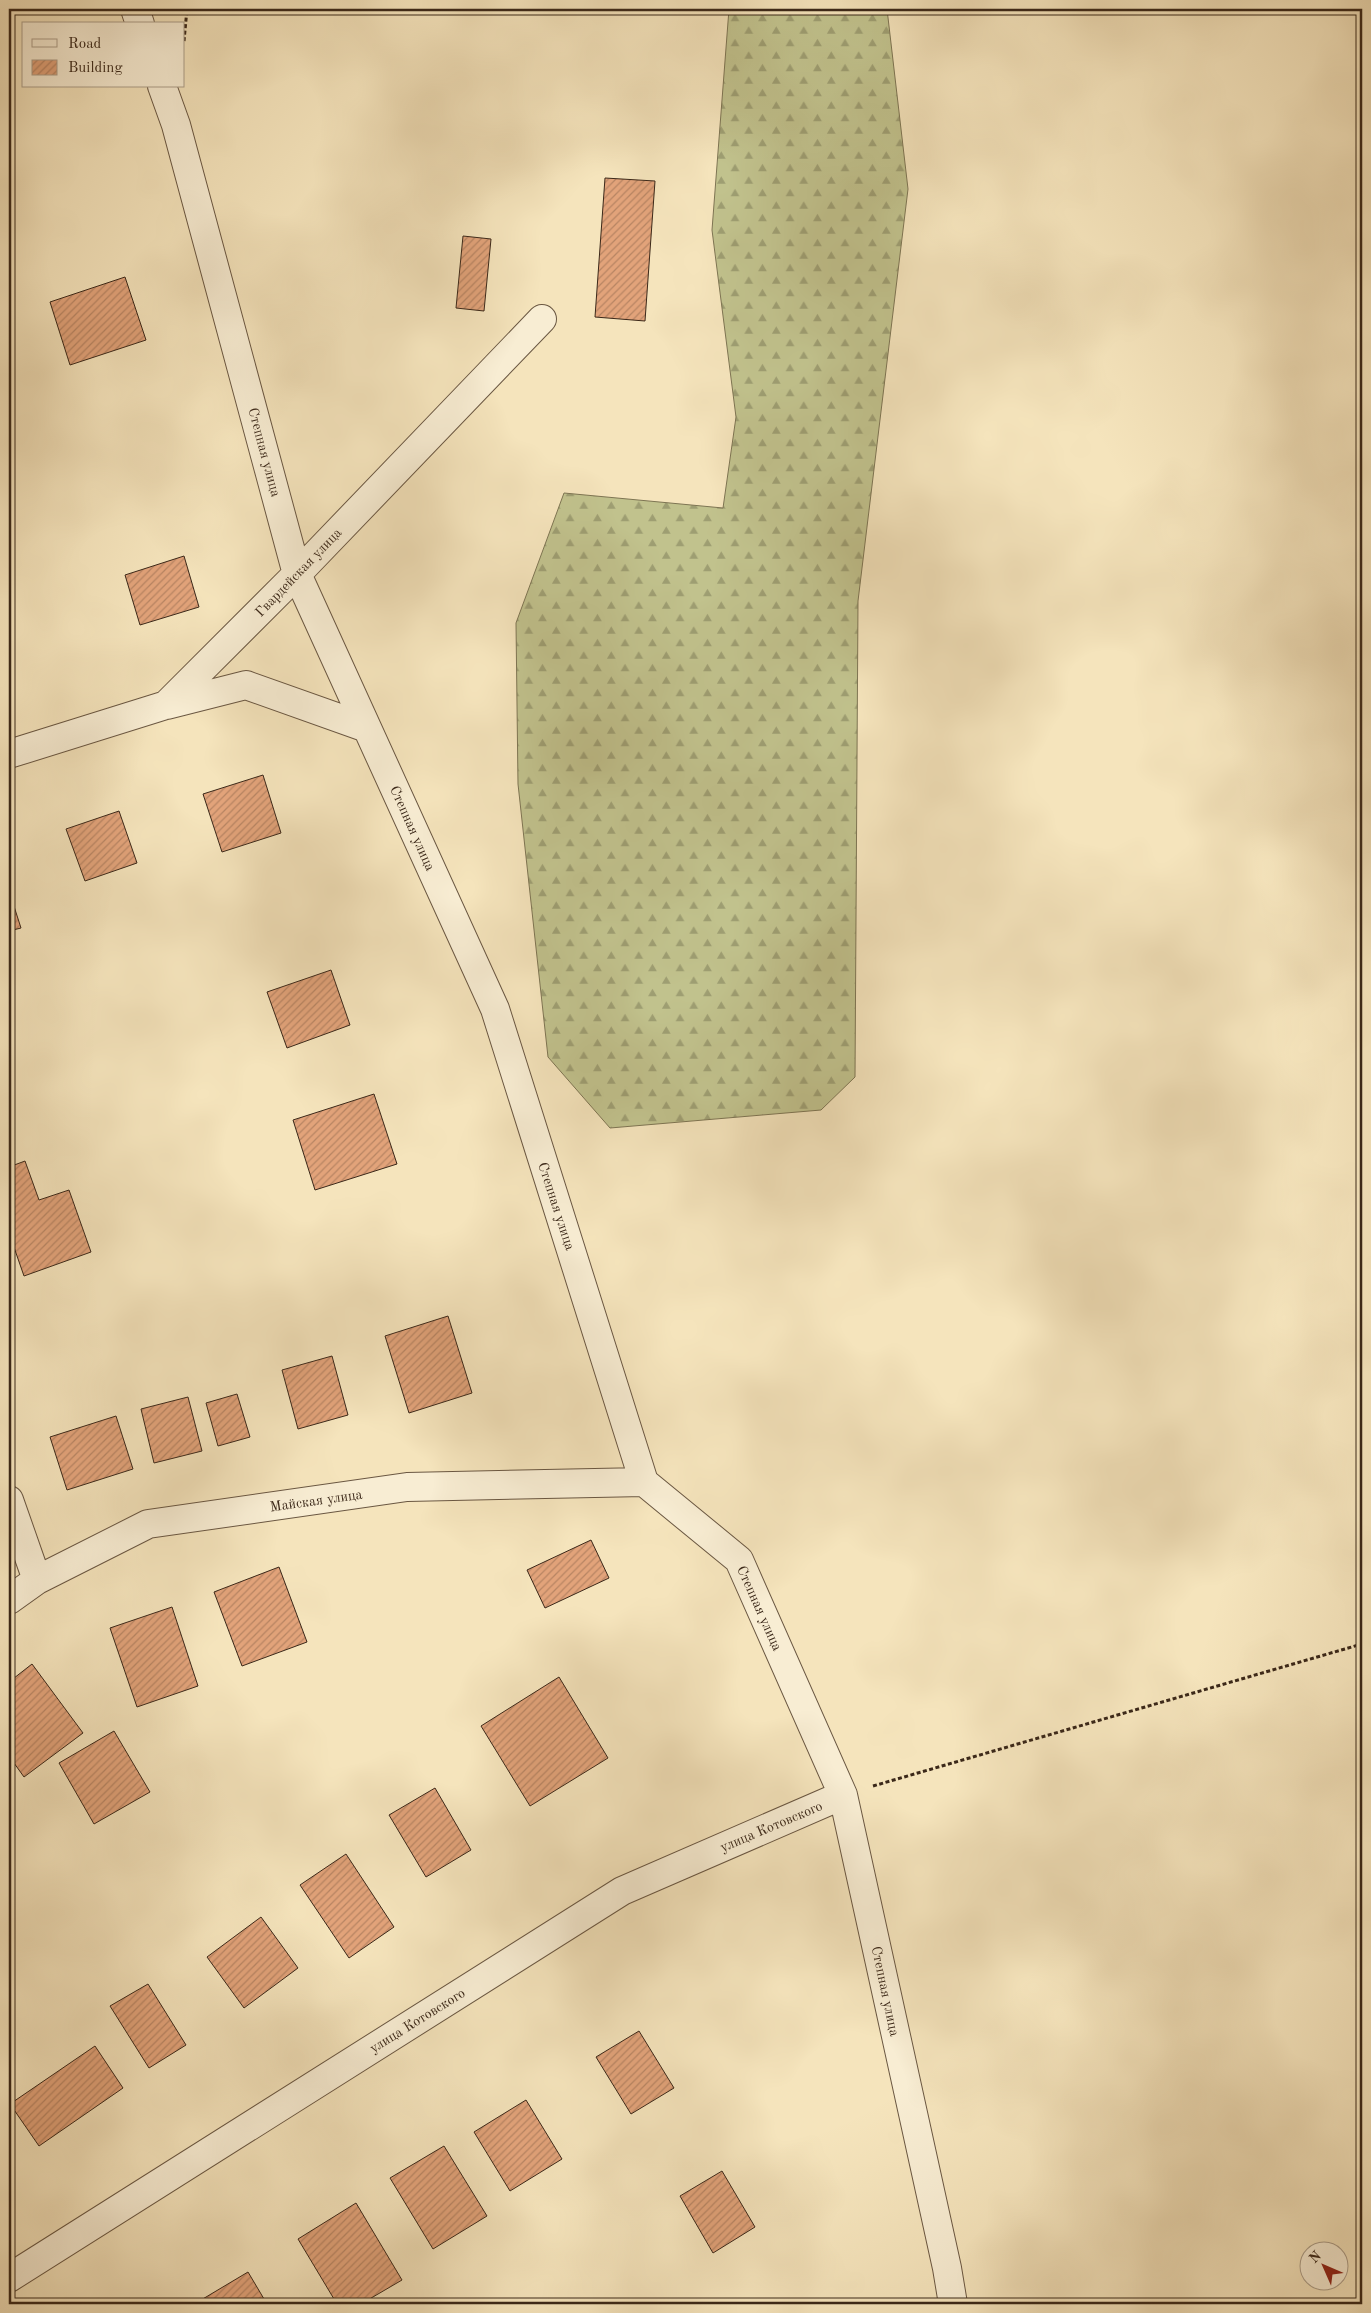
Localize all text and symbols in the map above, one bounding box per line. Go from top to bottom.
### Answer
legend [22,22,185,88]
text: Road [68,37,102,52]
text: Building [68,61,123,76]
street label: Степная улица [245,406,283,498]
street label: Гвардейская улица [253,526,345,620]
street label: Степная улица [387,784,437,873]
street label: Степная улица [535,1161,577,1252]
street label: Майская улица [269,1488,363,1514]
street label: Степная улица [734,1564,784,1653]
street label: улица Котовского [718,1799,825,1855]
street label: Степная улица [869,1945,901,2038]
street label: улица Котовского [367,1986,468,2056]
north arrow [1298,2240,1348,2290]
text: N [1307,2249,1324,2266]

